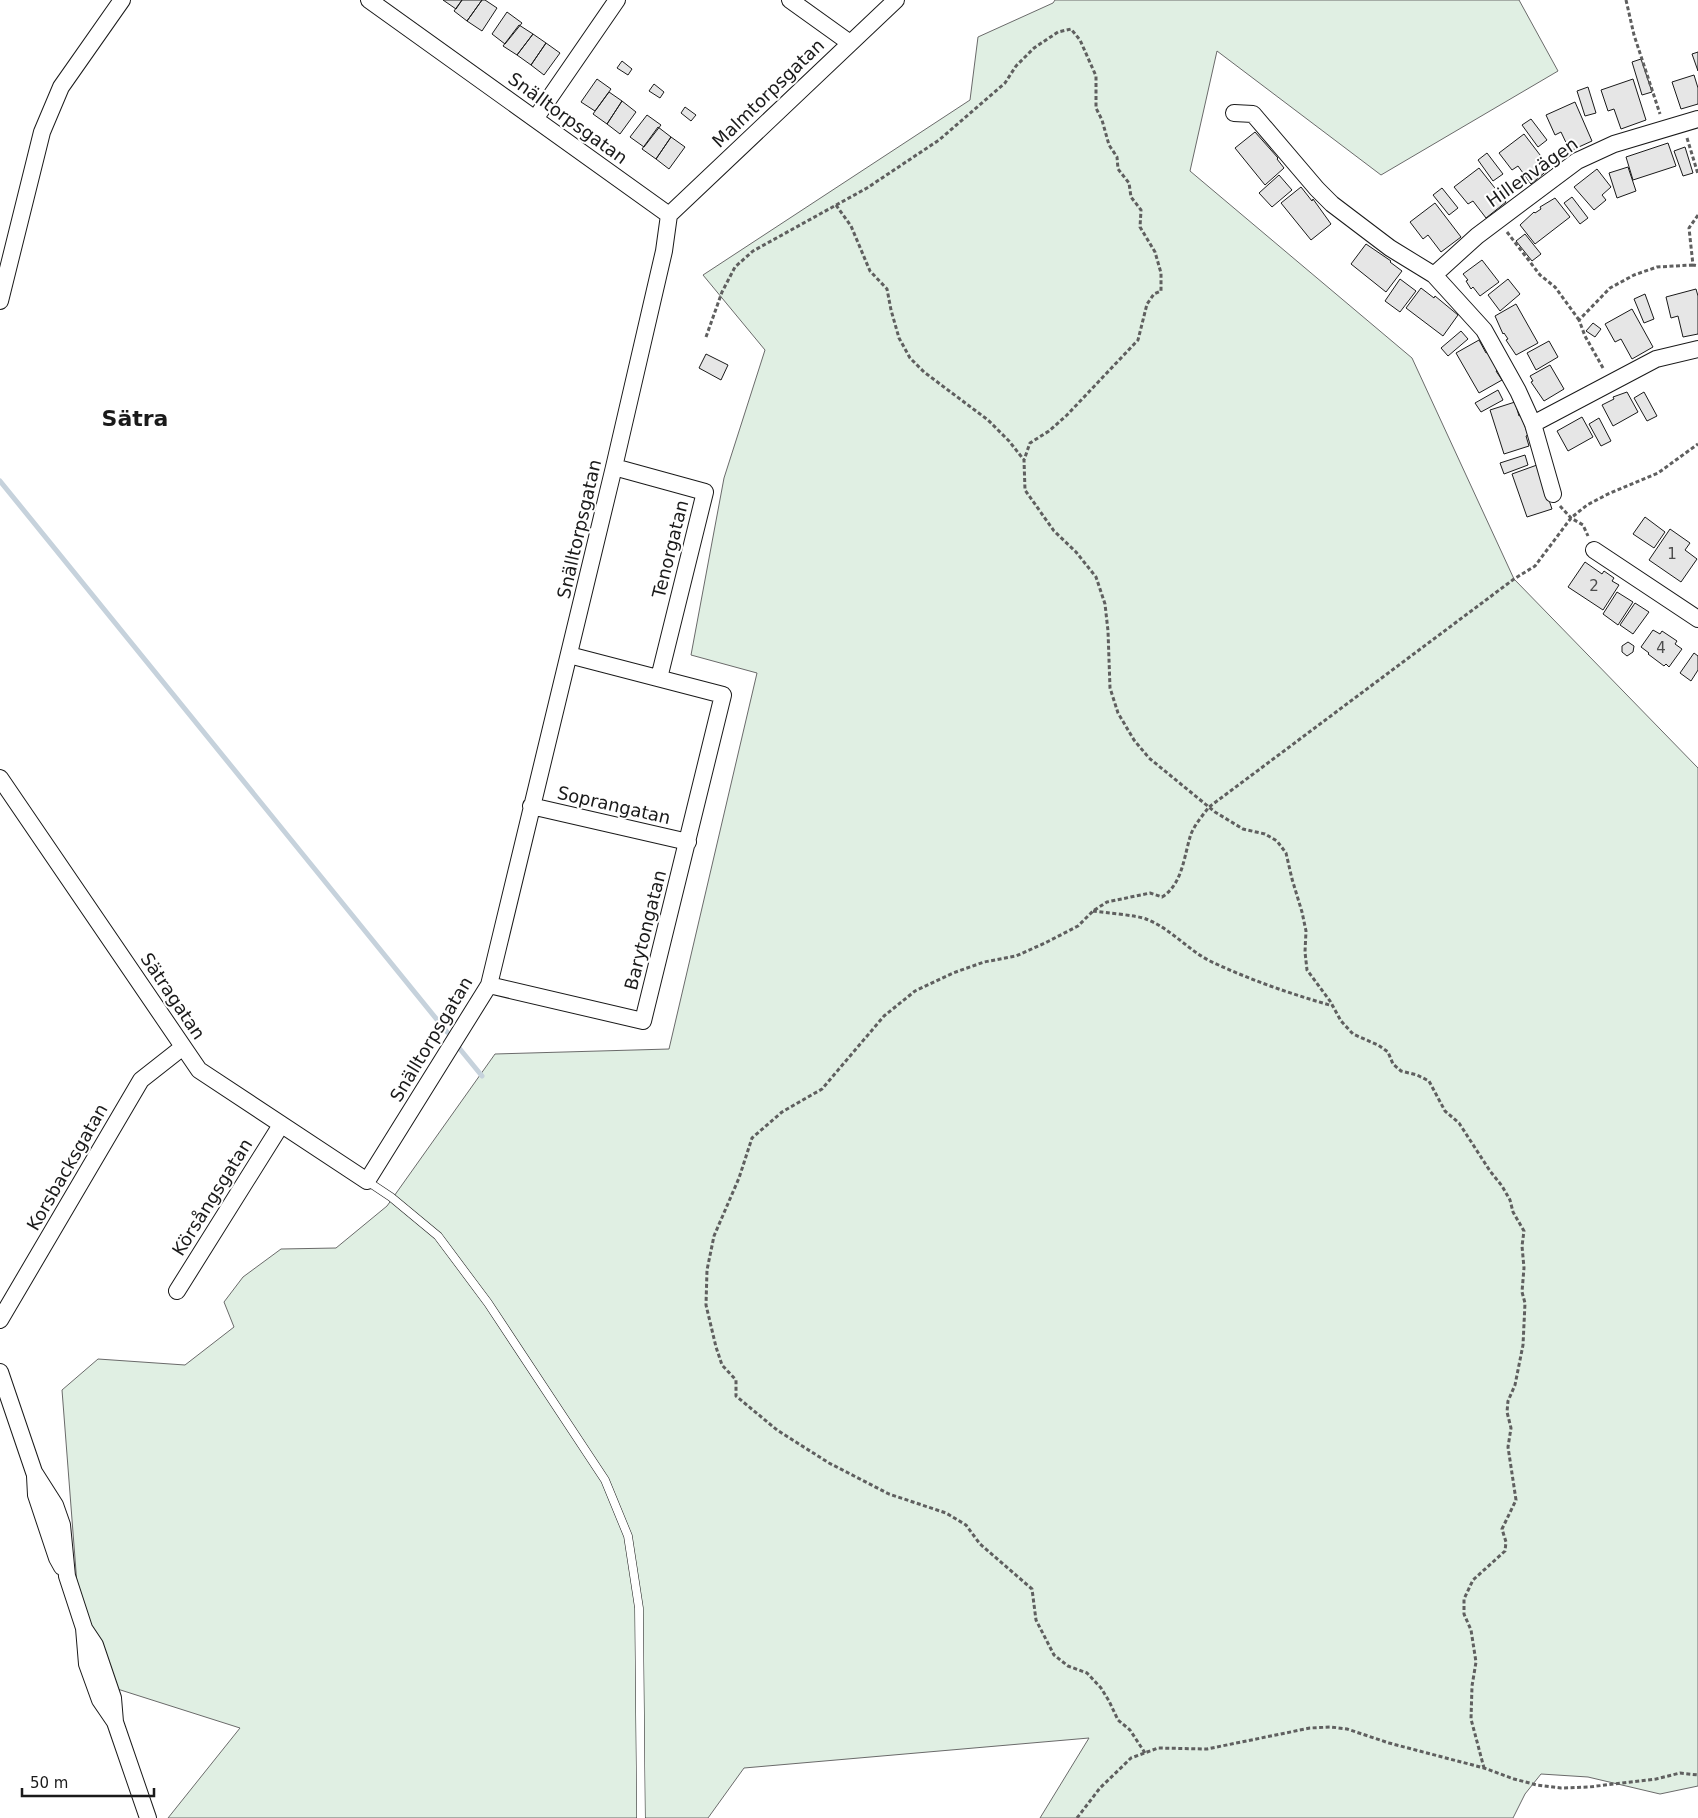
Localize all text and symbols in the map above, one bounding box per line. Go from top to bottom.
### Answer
street label: Malmtorpsgatan [708,34,828,152]
street label: Snälltorpsgatan [504,68,632,168]
street label: Hillenvägen [1482,133,1582,211]
district label: Sätra [102,406,168,431]
street label: Snälltorpsgatan [553,457,605,601]
street label: Tenorgatan [647,498,692,601]
house number: 1 [1667,545,1677,563]
house number: 2 [1589,577,1599,595]
house number: 4 [1656,639,1666,657]
street label: Soprangatan [555,782,673,828]
street label: Barytongatan [620,868,670,992]
street label: Sätragatan [136,949,210,1043]
street label: Snälltorpsgatan [385,973,477,1105]
street label: Korsbacksgatan [22,1100,112,1234]
street label: Körsångsgatan [168,1135,256,1259]
scale bar [22,1766,155,1798]
text: 50 m [30,1774,68,1792]

